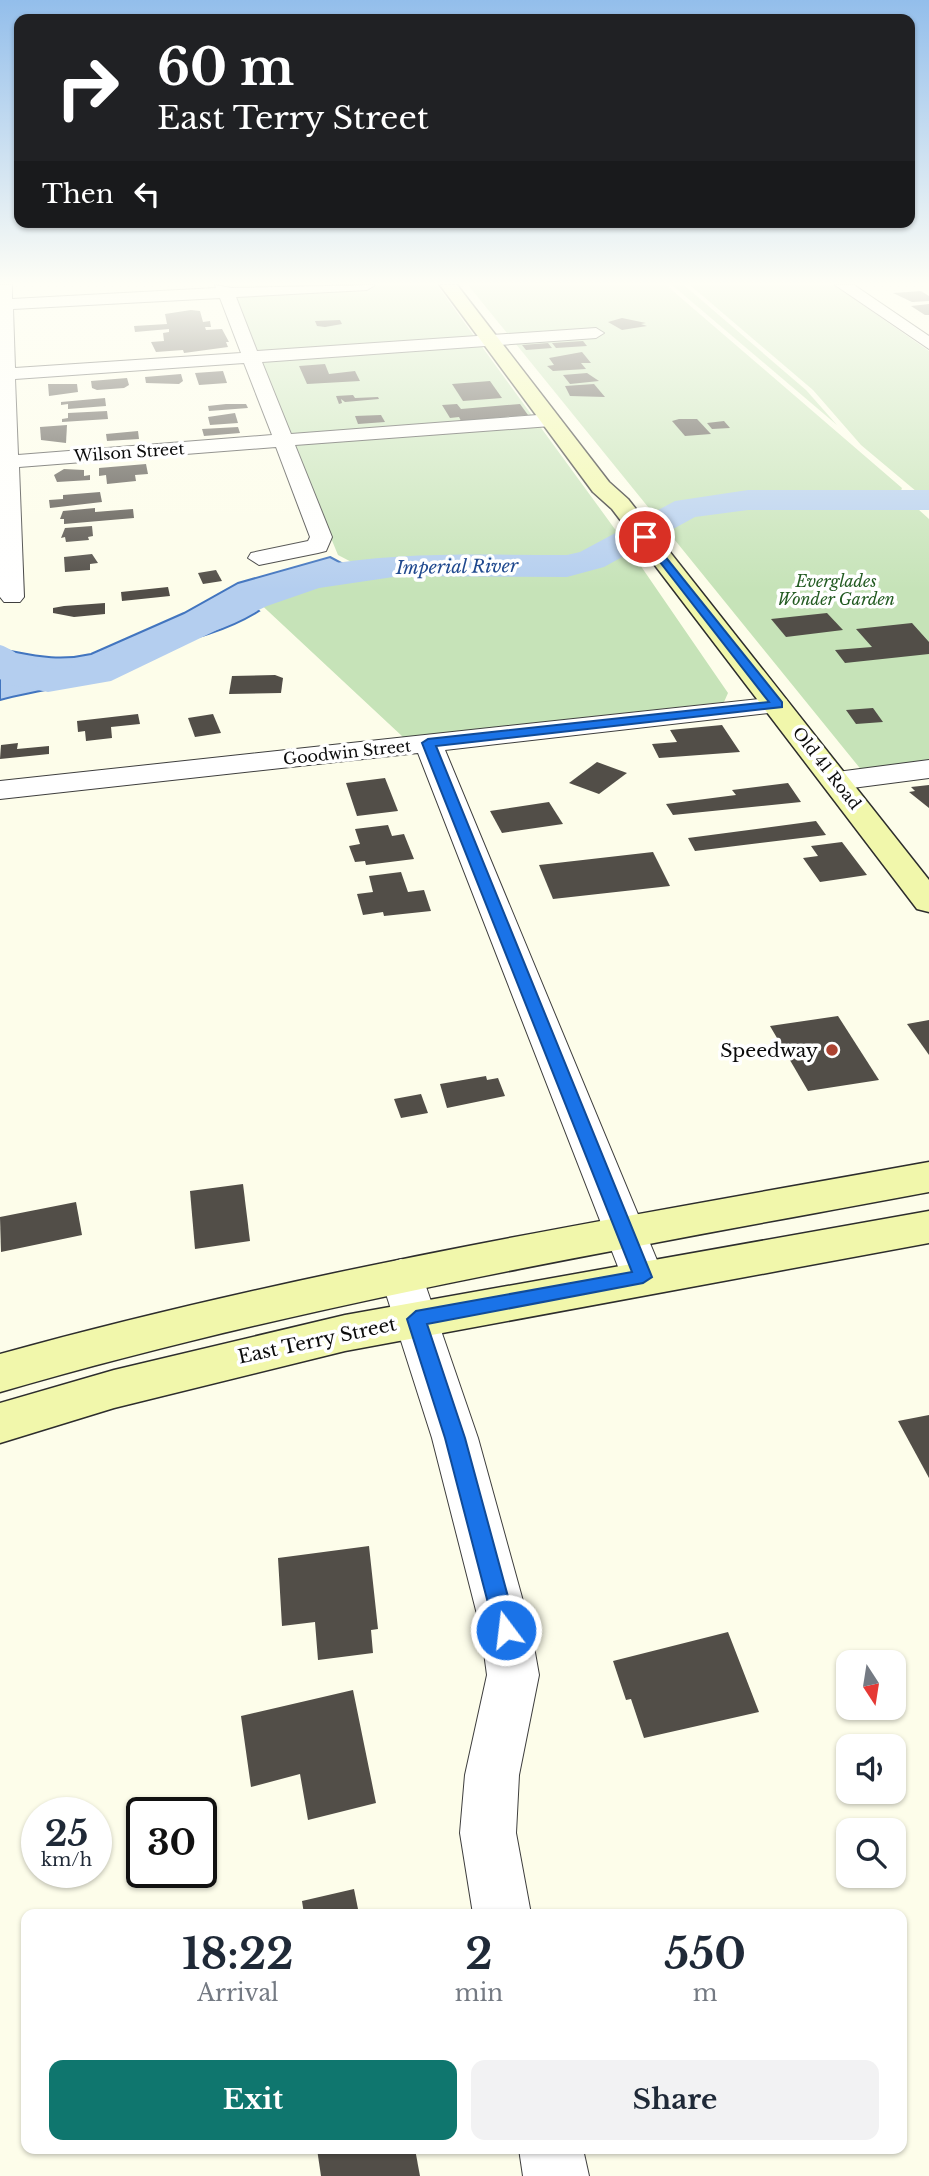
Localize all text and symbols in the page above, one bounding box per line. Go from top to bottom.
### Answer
text: 60 m [157,37,294,98]
icon: right [42,42,133,133]
text: East Terry Street [157,98,429,138]
icon: left [128,175,166,213]
text: Then [42,178,114,210]
street label: Wilson Street [72,438,185,466]
pin [615,507,675,567]
icon: arrive [626,518,664,556]
water label: Imperial River [395,555,519,579]
park label: Everglades Wonder Garden [777,571,895,609]
street label: Old 41 Road [789,723,866,813]
street label: Goodwin Street [282,735,412,769]
place label: Speedway [720,1039,818,1062]
marker: Speedway [824,1042,840,1058]
street label: East Terry Street [236,1312,399,1369]
position arrow [469,1593,543,1667]
north arrow [836,1650,906,1720]
map controls [836,1650,906,1888]
button: sound [836,1734,906,1804]
speed limit sign: 30 [126,1797,217,1888]
text: 25 [45,1812,88,1855]
button: search [836,1818,906,1888]
text: km/h [41,1849,92,1871]
text: 18:22 [182,1928,294,1980]
text: 2 [465,1928,493,1980]
text: 550 [664,1928,746,1980]
text: Arrival [197,1979,279,2007]
text: min [455,1979,503,2007]
text: m [693,1979,717,2007]
button: Exit [49,2060,457,2140]
button: Share [471,2060,879,2140]

